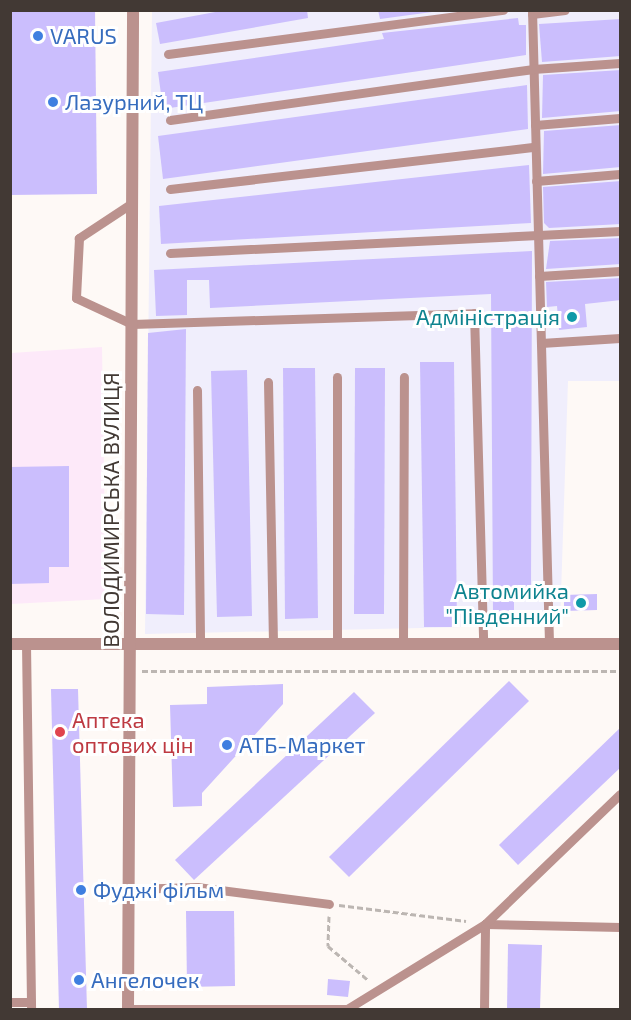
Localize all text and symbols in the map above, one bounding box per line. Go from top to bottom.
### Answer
place label: VARUS [50,23,117,49]
marker: VARUS [31,29,45,43]
place label: Лазурний, ТЦ [65,89,203,115]
marker: Лазурний, ТЦ [46,95,60,109]
place label: Адміністрація [416,304,560,330]
marker: Адміністрація [565,310,579,324]
street label: ВОЛОДИМИРСЬКА ВУЛИЦЯ [98,372,124,648]
place label: Автомийка "Південний" [445,577,569,628]
marker: Автомийка "Південний" [574,596,588,610]
place label: Аптека оптових цін [72,706,193,758]
marker: Аптека оптових цін [53,725,67,739]
place label: АТБ-Маркет [239,732,365,758]
marker: АТБ-Маркет [220,738,234,752]
place label: Фуджі фільм [93,877,224,903]
marker: Фуджі фільм [74,883,88,897]
place label: Ангелочек [91,967,200,993]
marker: Ангелочек [72,973,86,987]

